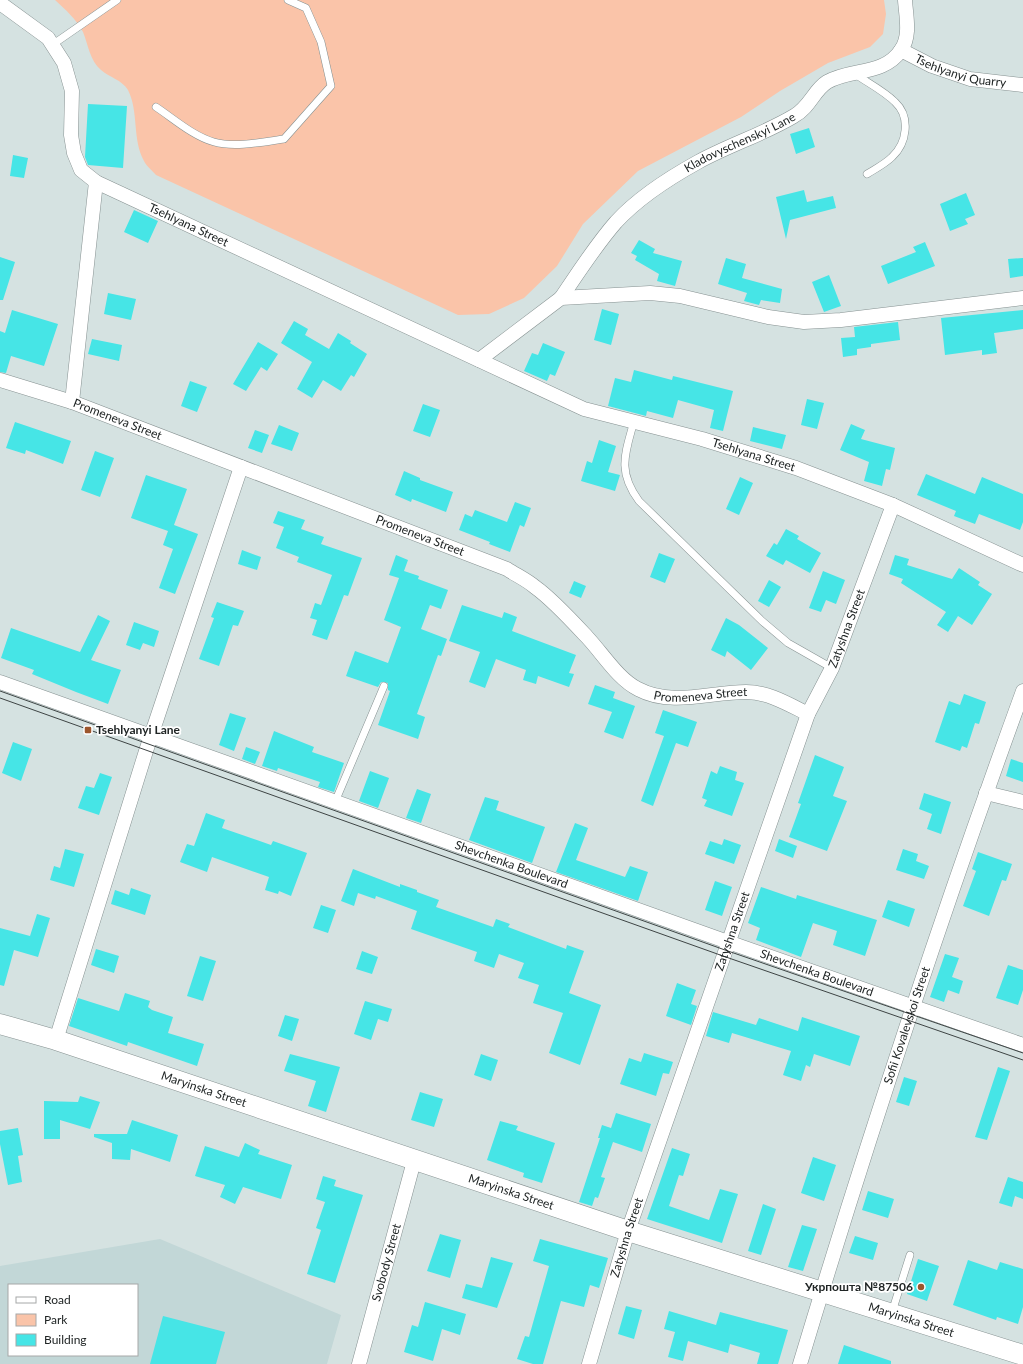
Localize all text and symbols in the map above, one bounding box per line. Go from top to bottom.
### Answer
street label: Tsehlyanyi Quarry [913,51,1008,90]
street label: Kladovyschenskyi Lane [681,109,798,175]
street label: Tsehlyana Street [146,200,232,250]
street label: Promeneva Street [71,395,165,443]
street label: Tsehlyana Street [710,435,798,475]
street label: Promeneva Street [374,511,467,559]
street label: Zatyshna Street [825,586,868,670]
street label: Promeneva Street [652,684,748,705]
place label: Tsehlyanyi Lane [96,722,181,737]
marker: Tsehlyanyi Lane [83,725,93,735]
street label: Shevchenka Boulevard [453,837,570,891]
street label: Zatyshna Street [711,889,753,973]
street label: Shevchenka Boulevard [758,946,876,999]
street label: Sofii Kovalevskoi Street [880,964,933,1086]
street label: Maryinska Street [159,1068,249,1110]
street label: Maryinska Street [467,1170,556,1213]
street label: Zatyshna Street [607,1195,646,1279]
street label: Svobody Street [368,1221,404,1303]
place label: Укрпошта №87506 [804,1279,913,1294]
marker: Укрпошта №87506 [916,1282,926,1292]
legend [8,1284,138,1356]
text: Road [44,1292,71,1307]
street label: Maryinska Street [866,1299,957,1340]
text: Park [44,1312,68,1327]
text: Building [44,1332,87,1347]

